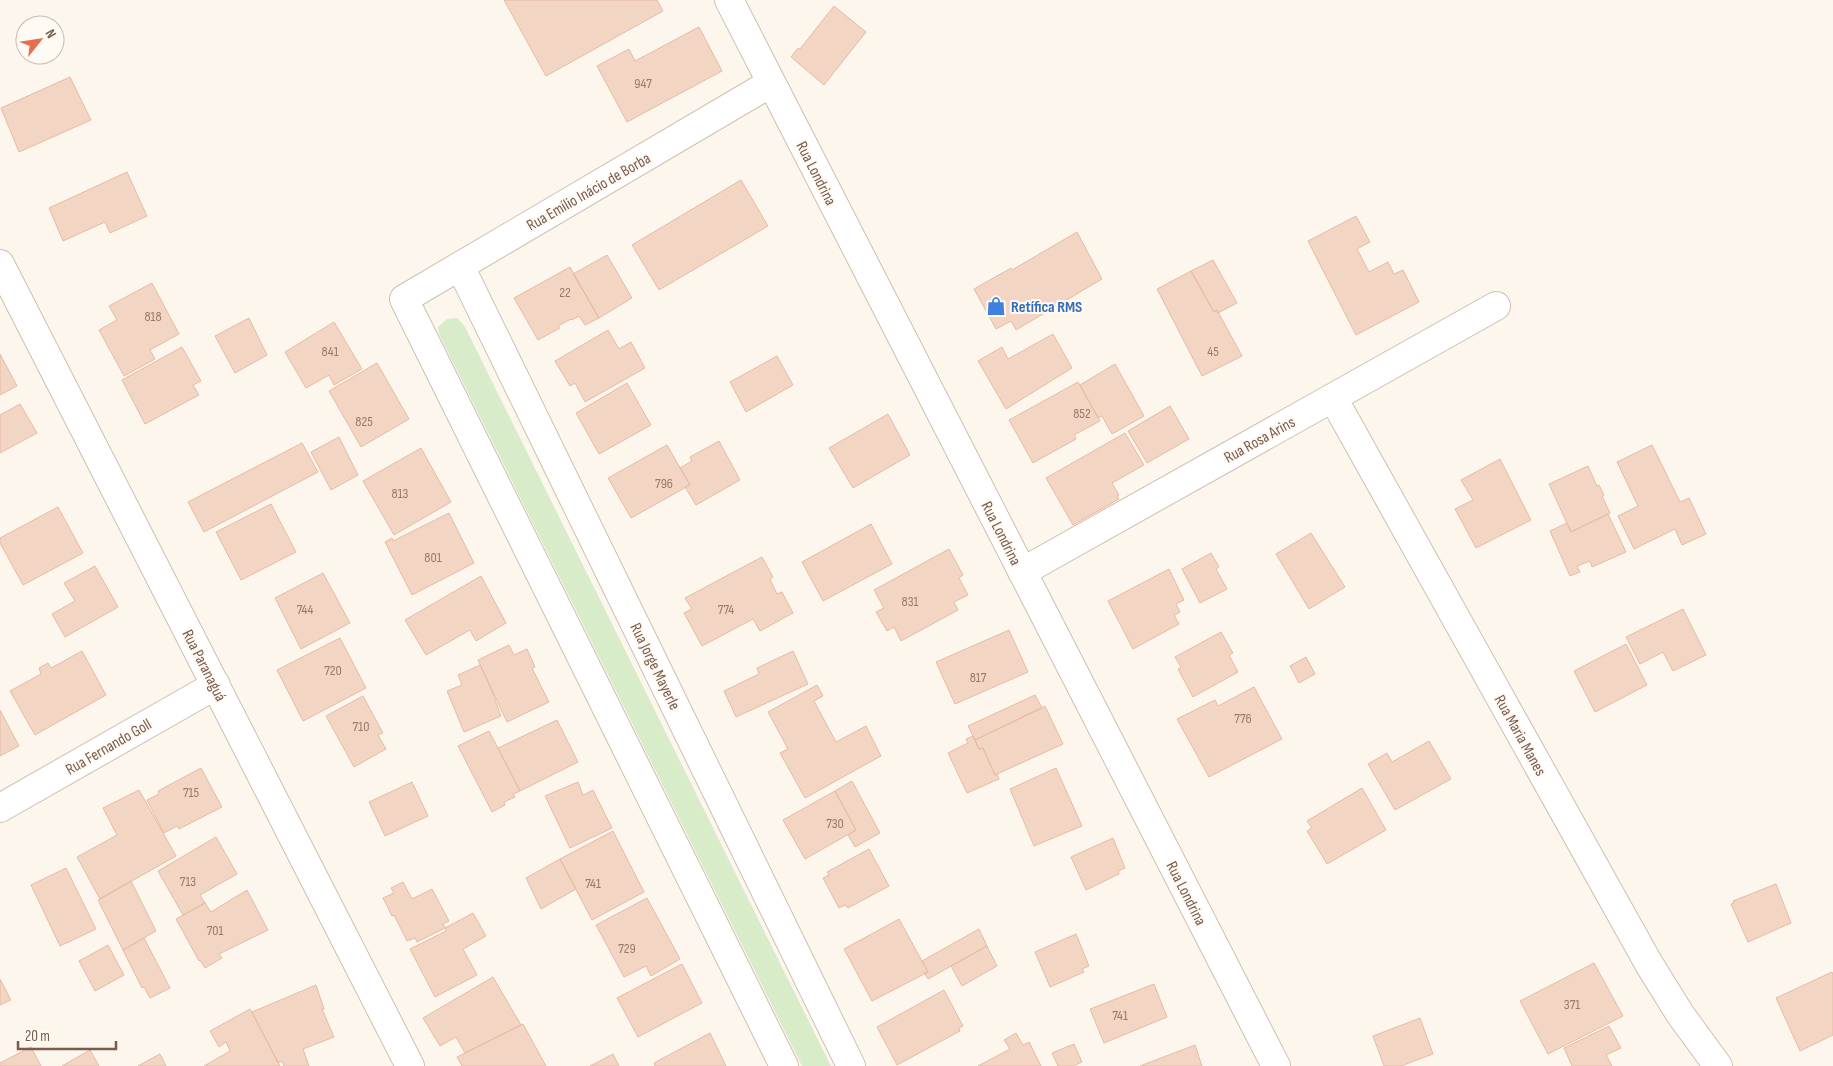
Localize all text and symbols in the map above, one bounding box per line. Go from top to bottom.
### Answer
north arrow [15,15,65,65]
text: N [42,26,60,41]
house number: 947 [634,75,652,92]
street label: Rua Londrina [791,139,840,209]
street label: Rua Emílio Inácio de Borba [524,149,654,235]
house number: 22 [559,284,571,301]
shop icon: Retífica RMS [985,295,1007,317]
place label: Retífica RMS [1011,298,1082,317]
house number: 818 [144,308,162,325]
house number: 841 [321,343,339,360]
house number: 45 [1207,343,1219,360]
house number: 852 [1073,405,1091,422]
house number: 825 [355,413,373,430]
street label: Rua Rosa Arins [1221,413,1299,468]
house number: 796 [655,475,673,492]
house number: 813 [392,485,409,502]
street label: Rua Londrina [976,499,1025,569]
house number: 801 [424,549,442,566]
house number: 831 [902,593,919,610]
house number: 744 [297,601,313,618]
house number: 774 [718,601,734,618]
street label: Rua Jorge Mayerle [625,620,684,713]
street label: Rua Paranaguá [177,627,230,705]
house number: 720 [324,662,342,679]
house number: 817 [970,669,987,686]
street label: Rua Maria Manes [1490,692,1550,780]
house number: 776 [1234,710,1252,727]
street label: Rua Fernando Goll [62,715,155,780]
house number: 710 [353,718,369,735]
house number: 715 [183,784,199,801]
house number: 730 [826,815,844,832]
street label: Rua Londrina [1161,859,1210,929]
house number: 713 [180,873,196,890]
house number: 741 [585,875,601,892]
house number: 701 [207,922,223,939]
house number: 729 [618,940,636,957]
house number: 371 [1564,996,1580,1013]
house number: 741 [1112,1007,1128,1024]
scale bar [18,1018,115,1050]
text: 20 m [25,1027,50,1046]

